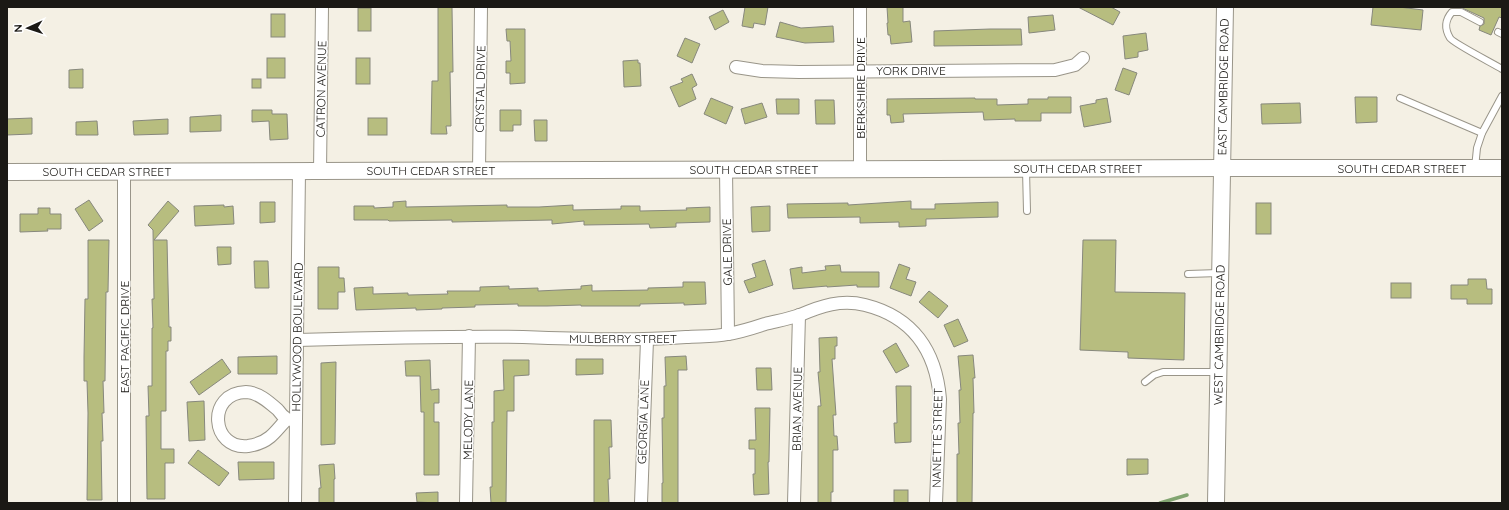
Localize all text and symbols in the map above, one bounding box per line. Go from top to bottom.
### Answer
north arrow [8,8,48,48]
street label: EAST CAMBRIDGE ROAD [1214,18,1232,155]
text: N [11,24,25,33]
street label: BERKSHIRE DRIVE [853,37,868,139]
street label: CATRON AVENUE [313,40,329,138]
street label: CRYSTAL DRIVE [472,45,488,133]
street label: YORK DRIVE [876,63,946,78]
street label: SOUTH CEDAR STREET [1014,161,1142,176]
street label: SOUTH CEDAR STREET [1338,161,1466,176]
street label: SOUTH CEDAR STREET [690,162,818,177]
street label: SOUTH CEDAR STREET [367,163,495,178]
street label: SOUTH CEDAR STREET [43,164,171,179]
street label: GALE DRIVE [719,218,735,286]
street label: HOLLYWOOD BOULEVARD [288,262,306,412]
street label: WEST CAMBRIDGE ROAD [1210,264,1228,405]
street label: EAST PACIFIC DRIVE [117,281,132,393]
street label: MULBERRY STREET [569,331,677,346]
street label: BRIAN AVENUE [789,367,805,451]
street label: GEORGIA LANE [634,379,652,464]
street label: MELODY LANE [460,380,476,460]
street label: NANETTE STREET [929,388,945,488]

